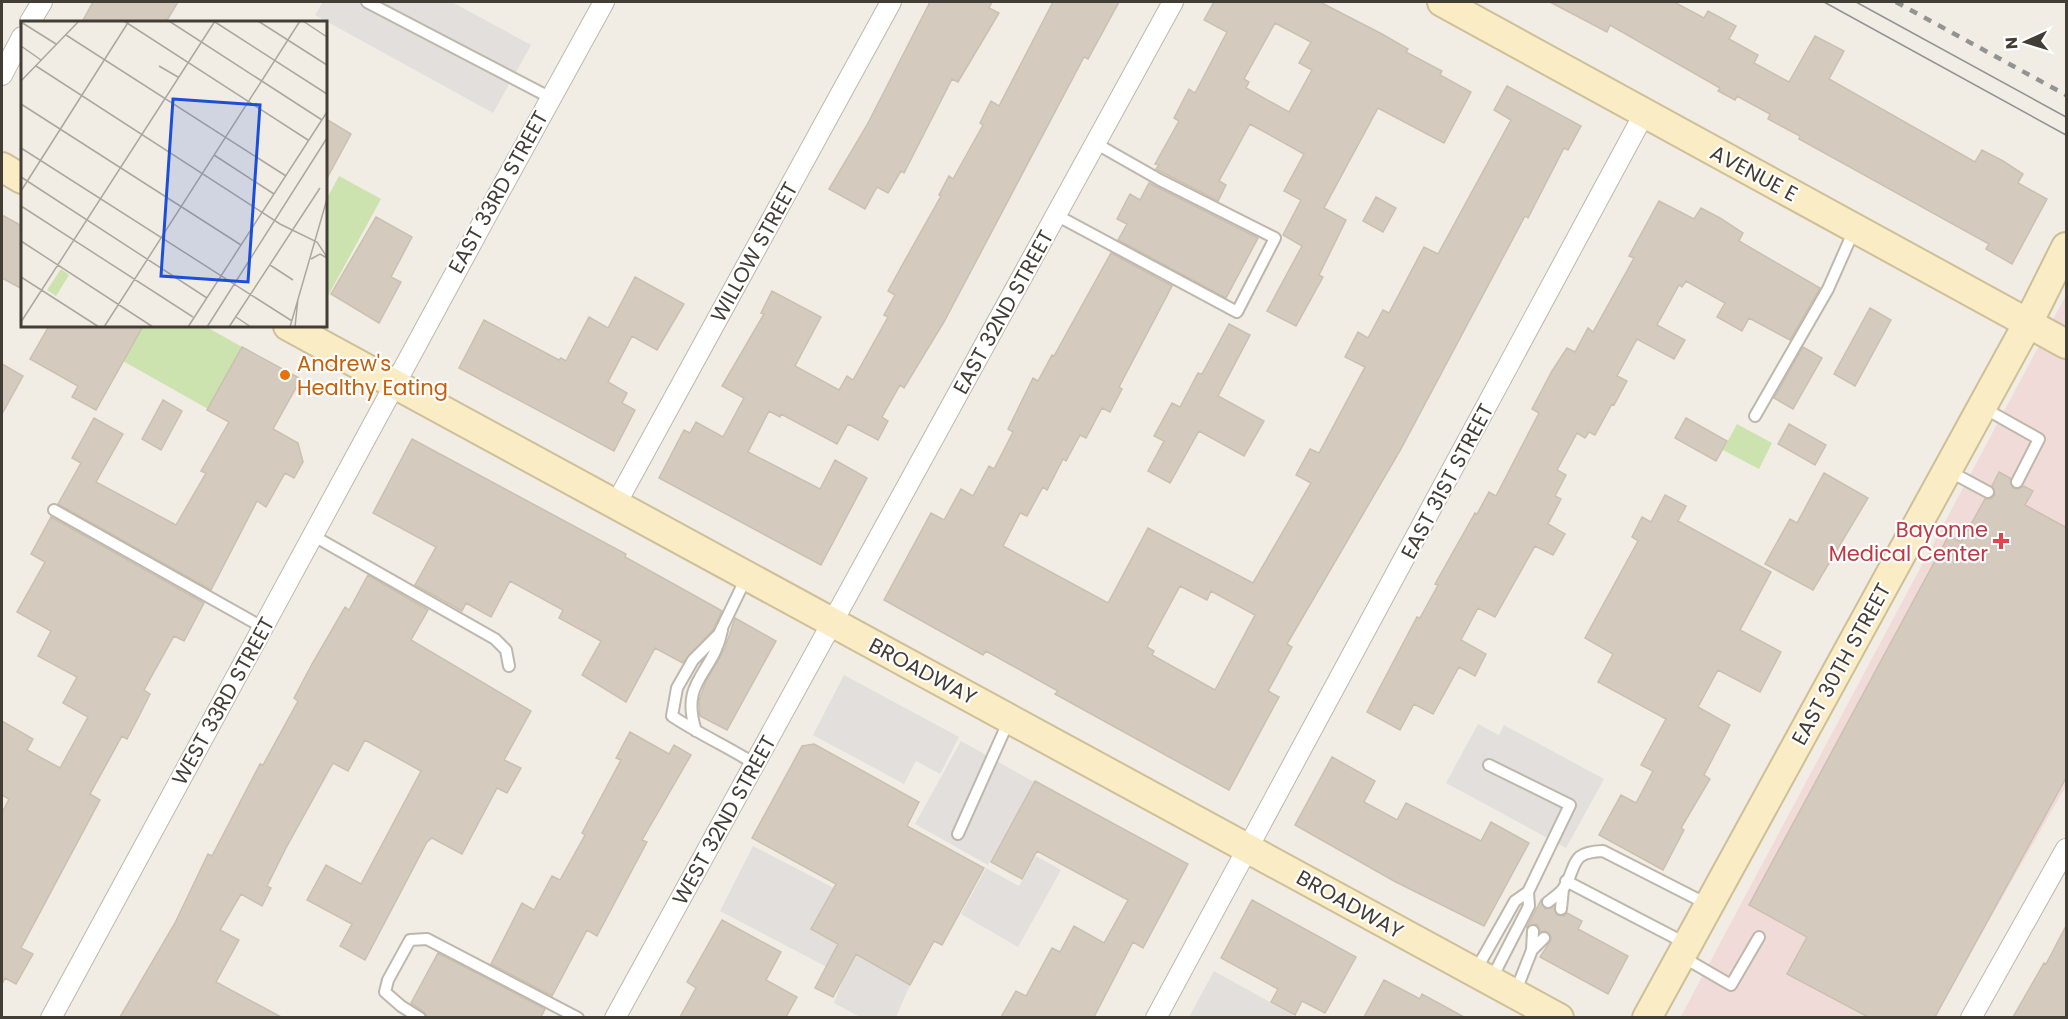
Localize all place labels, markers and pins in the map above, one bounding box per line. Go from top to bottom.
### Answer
place label: Andrew's Healthy Eating [297,349,448,402]
marker: Andrew's Healthy Eating [278,368,292,382]
place label: Bayonne Medical Center [1829,515,1988,568]
marker: Bayonne Medical Center [1992,532,2010,550]

